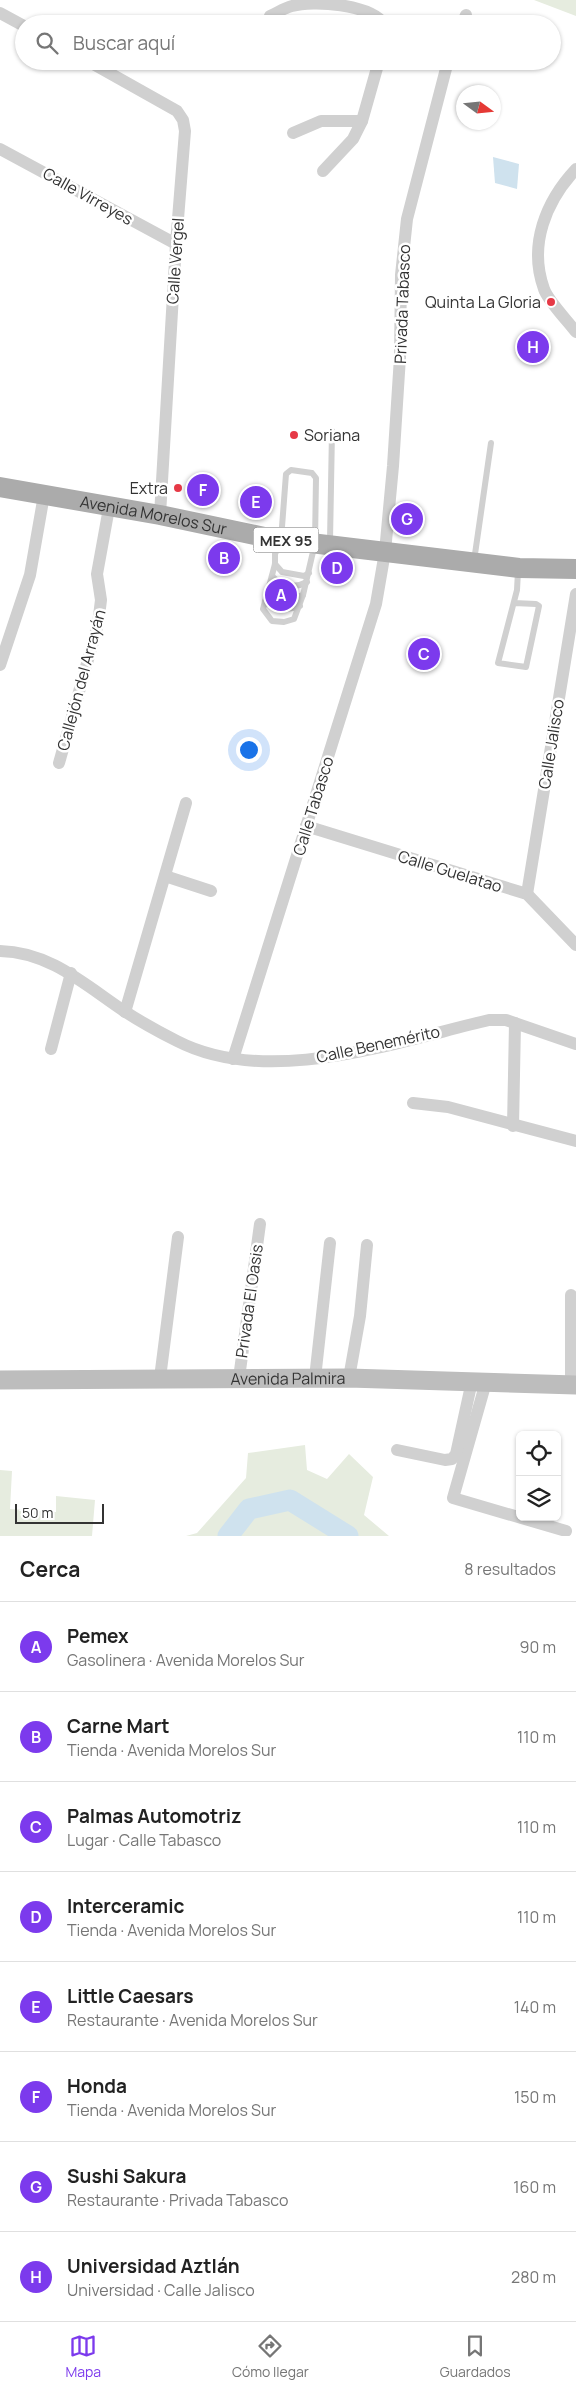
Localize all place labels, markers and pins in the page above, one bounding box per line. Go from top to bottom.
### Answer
place label: Quinta La Gloria [425,291,541,313]
marker: Quinta La Gloria [545,296,557,308]
pin: H [517,328,549,366]
place label: Soriana [304,424,360,446]
marker: Soriana [288,429,300,441]
pin: F [187,471,219,509]
place label: Extra [130,477,168,499]
marker: Extra [172,482,184,494]
pin: E [240,483,272,521]
pin: G [391,500,423,538]
pin: B [208,539,240,577]
pin: D [321,549,353,587]
pin: A [265,576,297,614]
pin: C [408,635,440,673]

